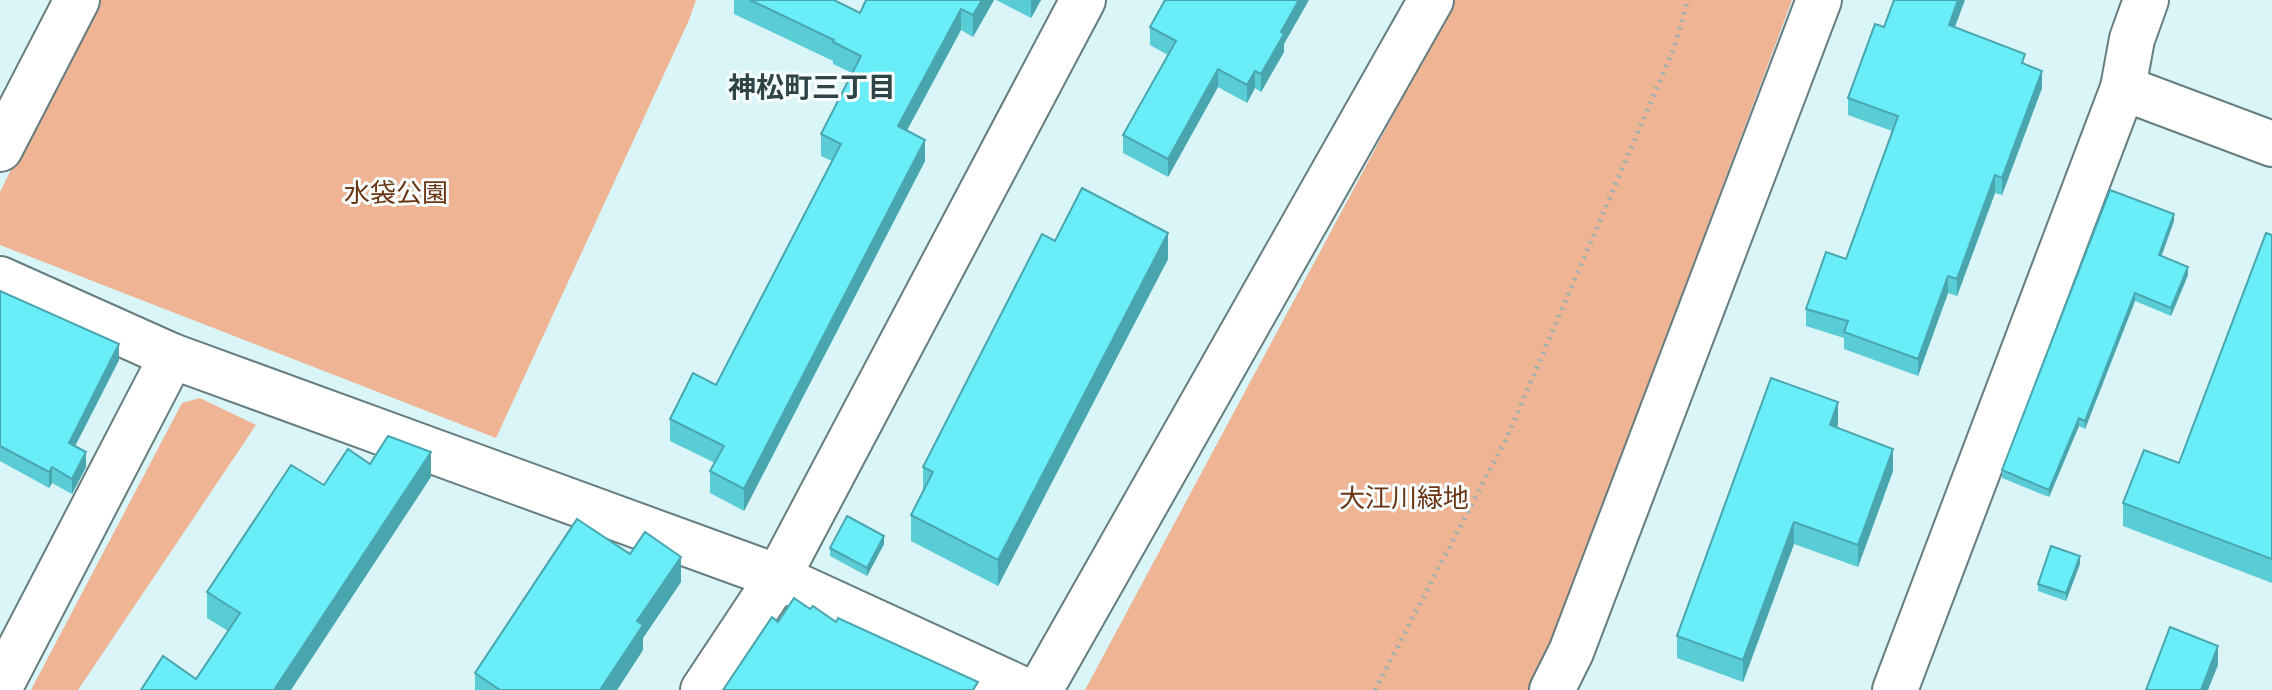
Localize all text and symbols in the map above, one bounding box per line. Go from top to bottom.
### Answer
district label: 神松町三丁目 [728,70,896,104]
park label: 水袋公園 [344,177,448,209]
park label: 大江川緑地 [1339,482,1469,514]

